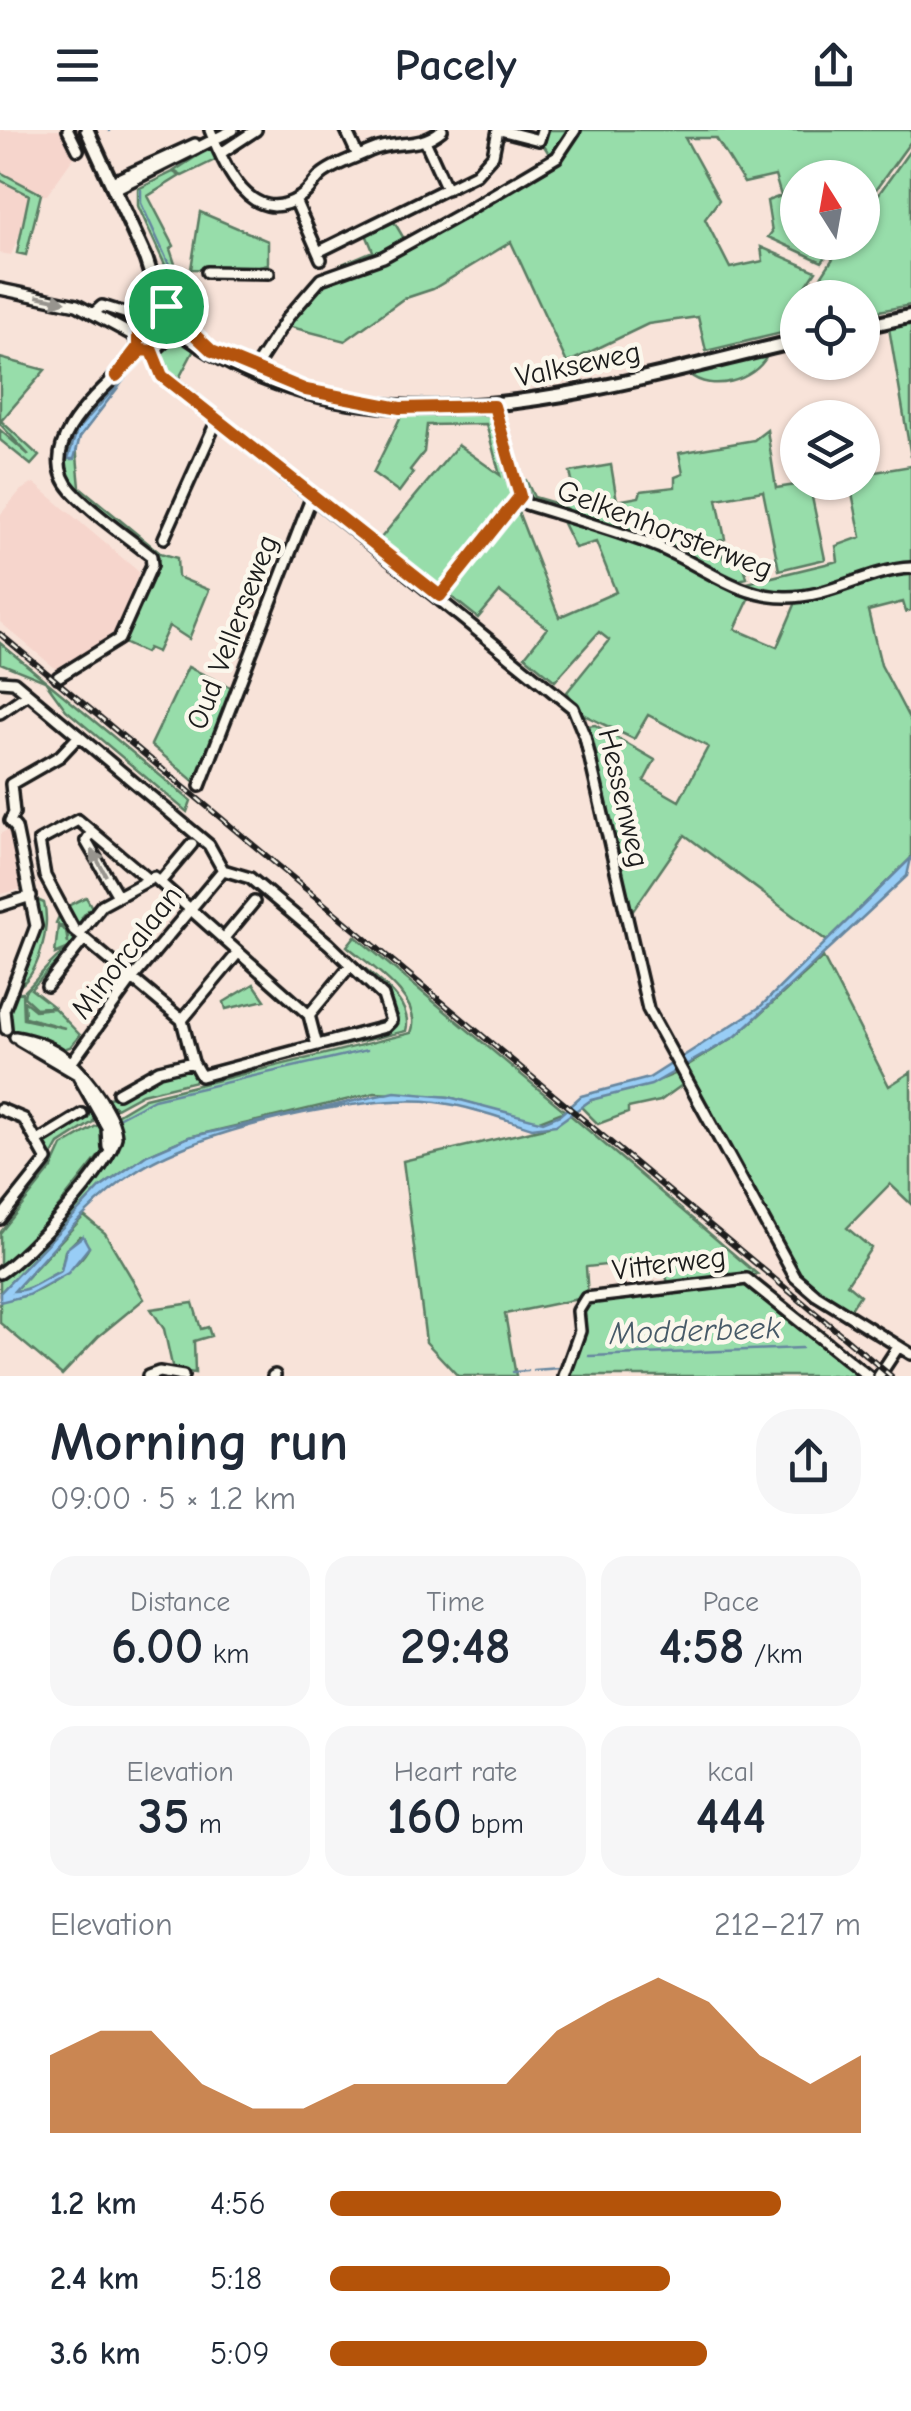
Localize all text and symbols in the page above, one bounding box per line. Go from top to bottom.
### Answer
icon: menu [50,38,105,93]
icon: share [806,38,861,93]
text: Pacely [394,39,517,91]
north arrow [780,160,880,260]
map controls [780,160,880,500]
pin [124,264,209,349]
icon: arrive [139,279,194,334]
button: locate [780,280,880,380]
one-way arrow [36,292,67,308]
street label: Valkseweg [512,334,644,395]
button: layers [780,400,880,500]
street label: Gelkenhorsterweg [552,472,777,587]
street label: Oud Vellerseweg [179,530,286,734]
street label: Hessenweg [591,725,656,871]
one-way arrow [91,849,108,877]
street label: Minorcalaan [64,879,189,1026]
street label: Vitterweg [610,1239,728,1288]
water label: Modderbeek [608,1309,782,1352]
button: share [756,1409,861,1514]
text: Morning run [50,1410,348,1474]
text: 09:00 · 5 × 1.2 km [50,1480,296,1517]
text: Distance [130,1586,230,1618]
text: Time [426,1586,485,1618]
text: Pace [703,1586,759,1618]
text: 6.00 [111,1618,203,1676]
text: 29:48 [400,1618,511,1676]
text: 4:58 [659,1618,745,1676]
text: km [203,1638,249,1670]
text: /km [745,1638,803,1670]
text: Elevation [127,1756,234,1788]
text: Heart rate [394,1756,517,1788]
text: kcal [707,1756,754,1788]
text: 35 [138,1788,190,1846]
text: 160 [387,1788,462,1846]
text: 444 [696,1788,766,1846]
text: m [190,1808,222,1840]
text: bpm [462,1808,524,1840]
text: Elevation [50,1906,173,1943]
text: 212–217 m [714,1906,861,1943]
text: 1.2 km [50,2185,137,2222]
text: 4:56 [210,2185,266,2222]
text: 2.4 km [50,2260,139,2297]
text: 5:18 [210,2260,262,2297]
text: 3.6 km [50,2335,141,2372]
text: 5:09 [210,2335,270,2372]

